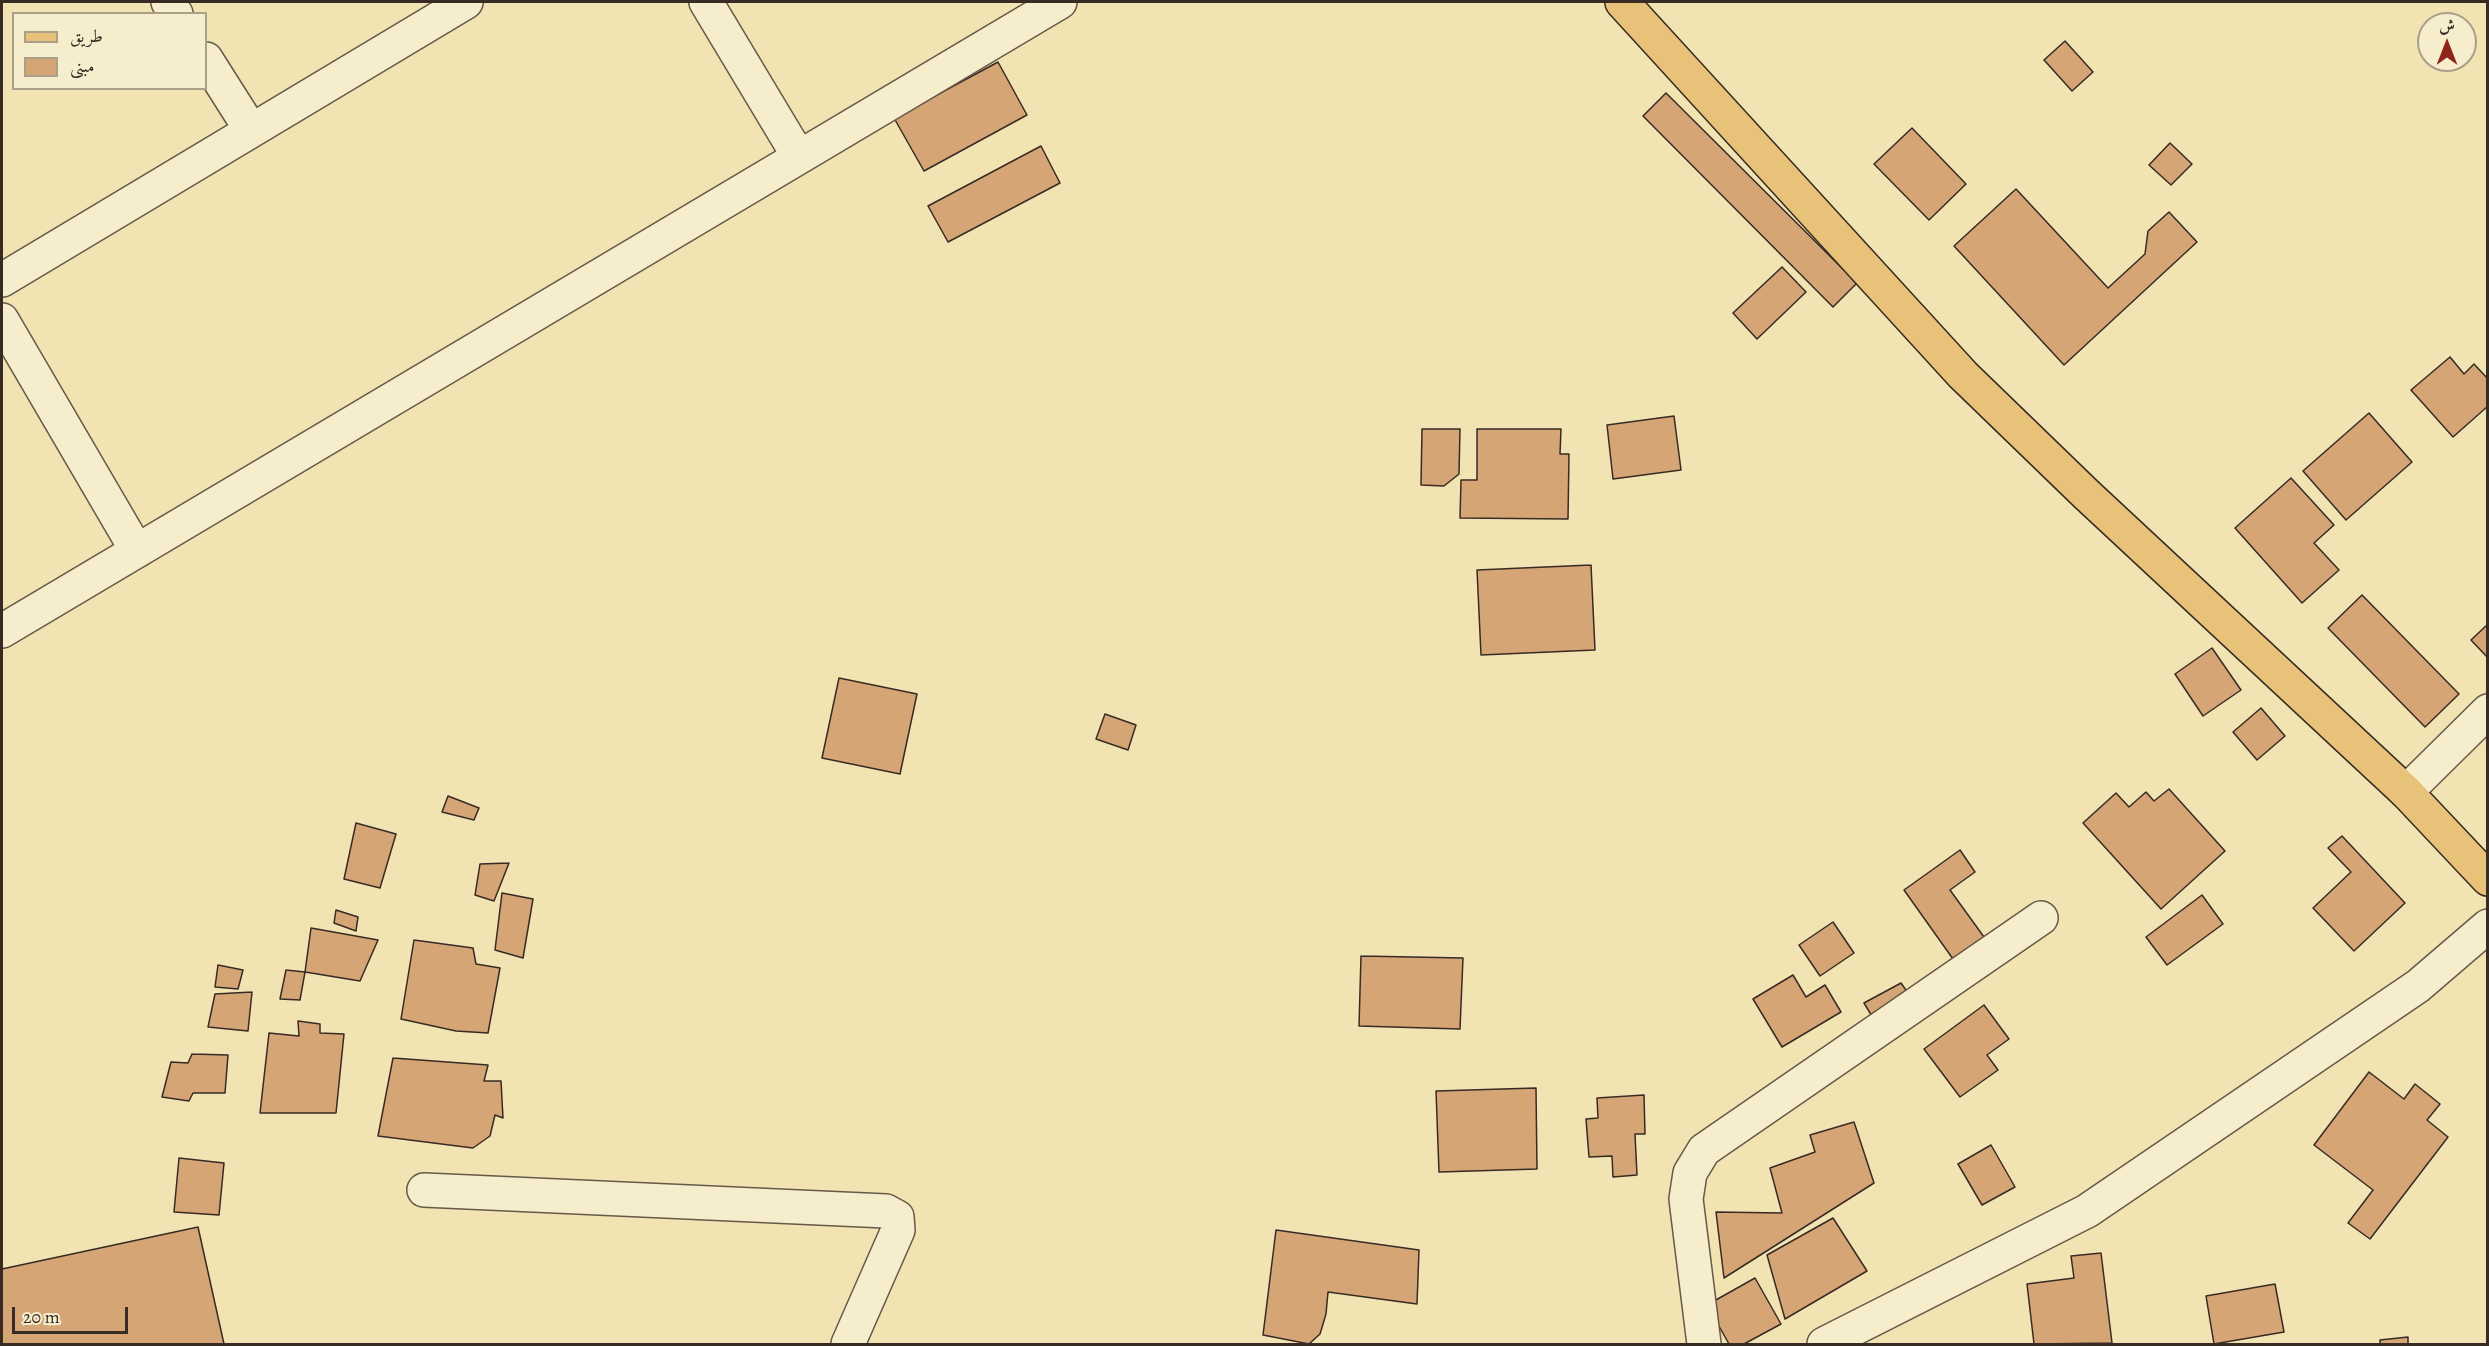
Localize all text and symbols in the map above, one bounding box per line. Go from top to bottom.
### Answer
legend [12,12,207,90]
north arrow [2417,12,2477,72]
text: ش [2439,15,2455,37]
text: طريق [70,24,103,48]
text: مبنى [70,54,95,78]
scale bar [15,1295,130,1333]
text: 20 m [23,1305,60,1329]

